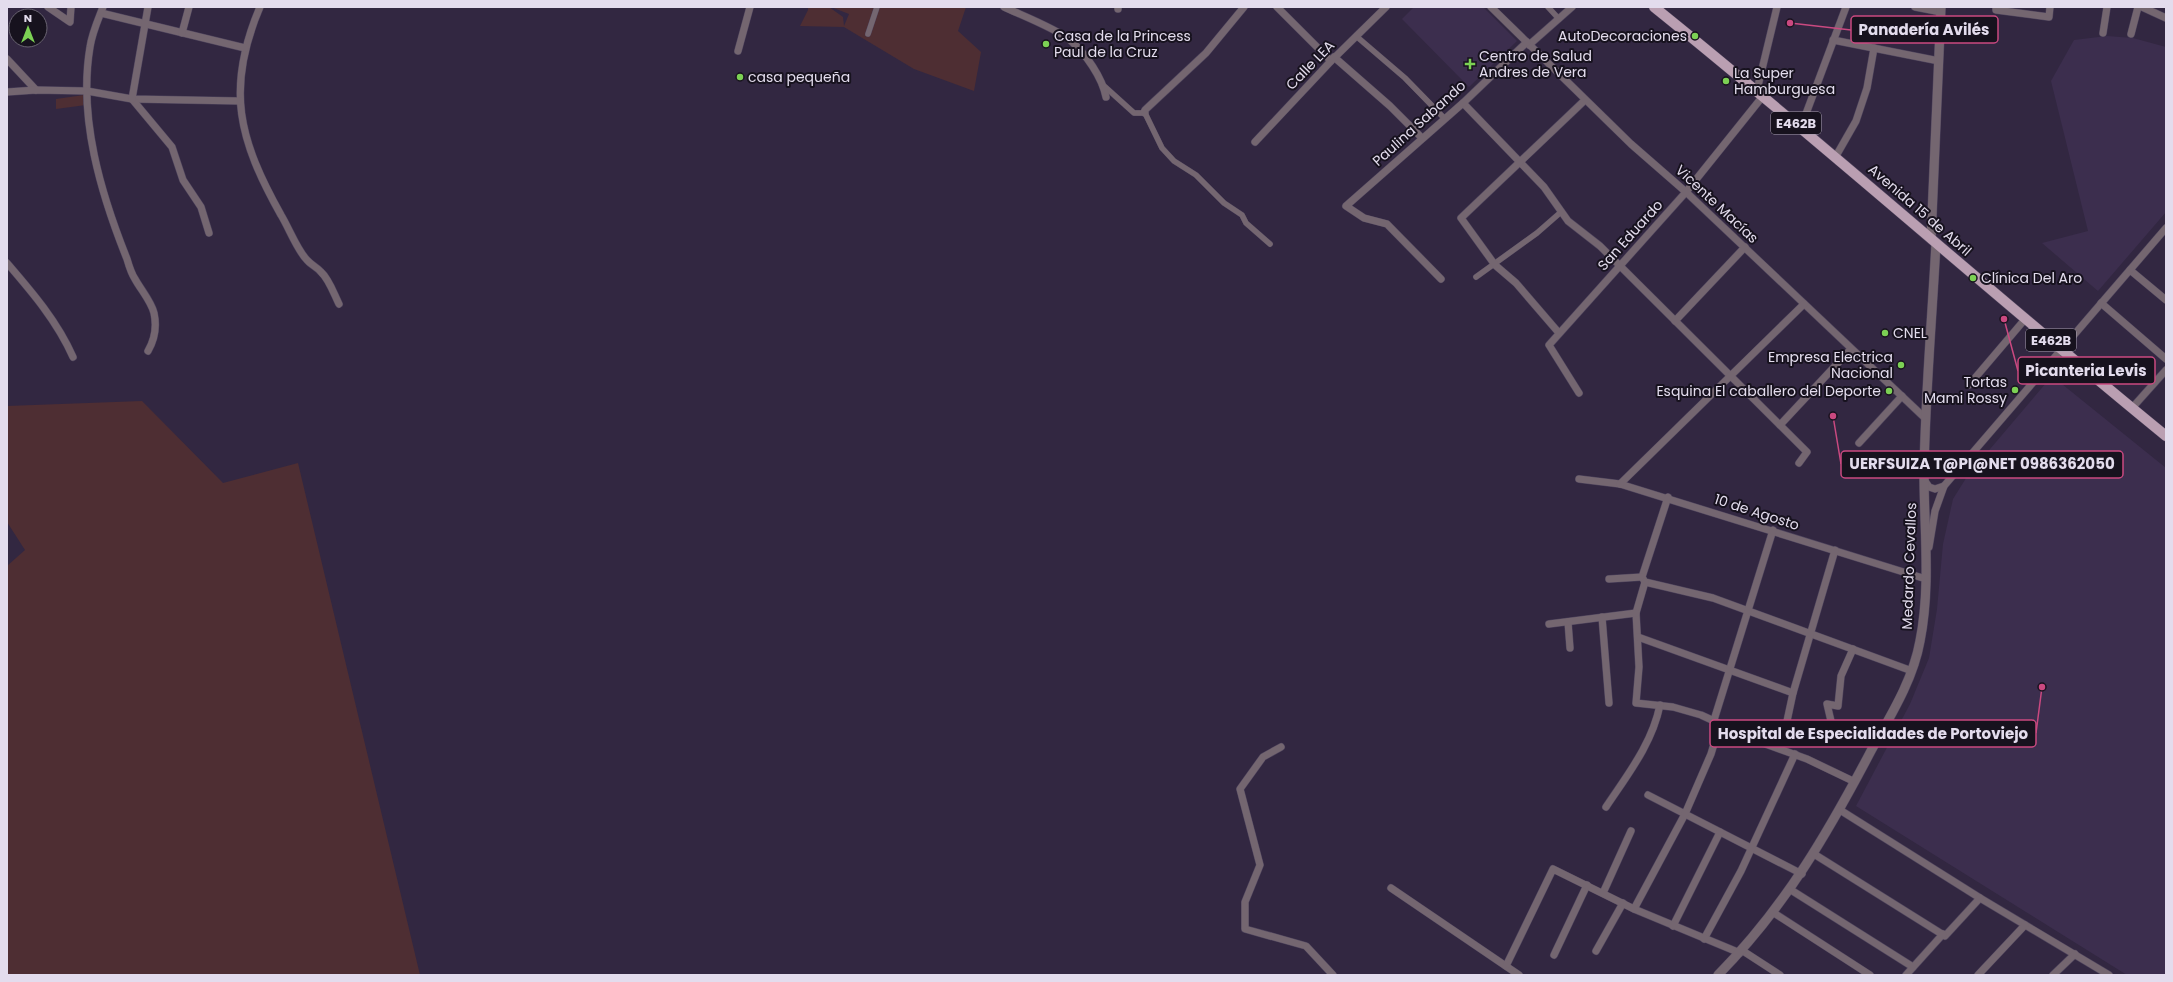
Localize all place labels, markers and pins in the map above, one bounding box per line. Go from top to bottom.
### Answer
callout: Panadería Avilés [1851,16,1998,43]
place label: Casa de la Princess Paul de la Cruz [1054,26,1191,62]
place label: AutoDecoraciones [1558,26,1687,46]
marker: AutoDecoraciones [1690,31,1700,41]
marker: Casa de la Princess Paul de la Cruz [1041,39,1051,49]
place label: Centro de Salud Andres de Vera [1479,46,1592,82]
marker: Centro de Salud Andres de Vera [1464,58,1476,70]
place label: La Super Hamburguesa [1734,63,1835,99]
place label: casa pequeña [748,67,850,87]
marker: casa pequeña [735,72,745,82]
marker: La Super Hamburguesa [1721,76,1731,86]
place label: Clínica Del Aro [1981,268,2082,288]
marker: Clínica Del Aro [1968,273,1978,283]
place label: CNEL [1893,323,1927,343]
marker: CNEL [1880,328,1890,338]
place label: Empresa Electrica Nacional [1768,347,1893,383]
callout: Picanteria Levis [2018,357,2155,384]
marker: Empresa Electrica Nacional [1896,360,1906,370]
place label: Tortas Mami Rossy [1924,372,2007,408]
place label: Esquina El caballero del Deporte [1656,381,1881,401]
marker: Tortas Mami Rossy [2010,385,2020,395]
marker: Esquina El caballero del Deporte [1884,386,1894,396]
callout: UERFSUIZA T@PI@NET 0986362050 [1841,451,2123,478]
callout: Hospital de Especialidades de Portoviejo [1710,720,2036,747]

